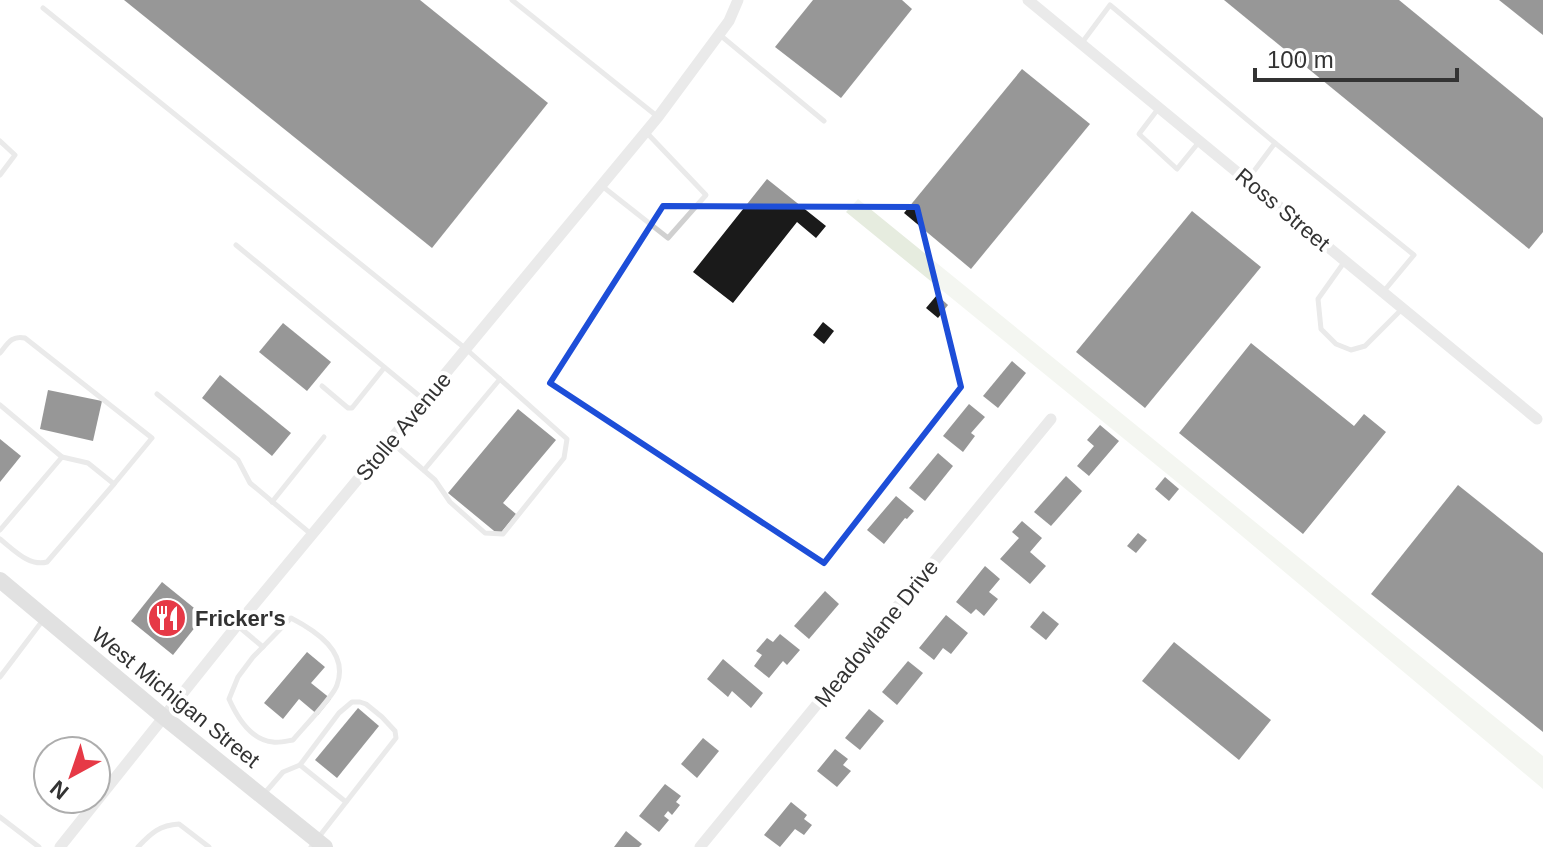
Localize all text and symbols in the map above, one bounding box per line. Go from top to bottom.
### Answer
scale bar [1255,32,1457,82]
text: 100 m [1267,46,1334,73]
street label: Ross Street [1231,163,1335,256]
street label: Stolle Avenue [351,367,456,486]
street label: Meadowlane Drive [809,555,943,712]
restaurant icon: Fricker's [146,597,188,639]
place label: Fricker's [195,606,286,631]
street label: West Michigan Street [87,622,265,773]
north arrow [32,735,112,815]
text: N [45,775,74,805]

